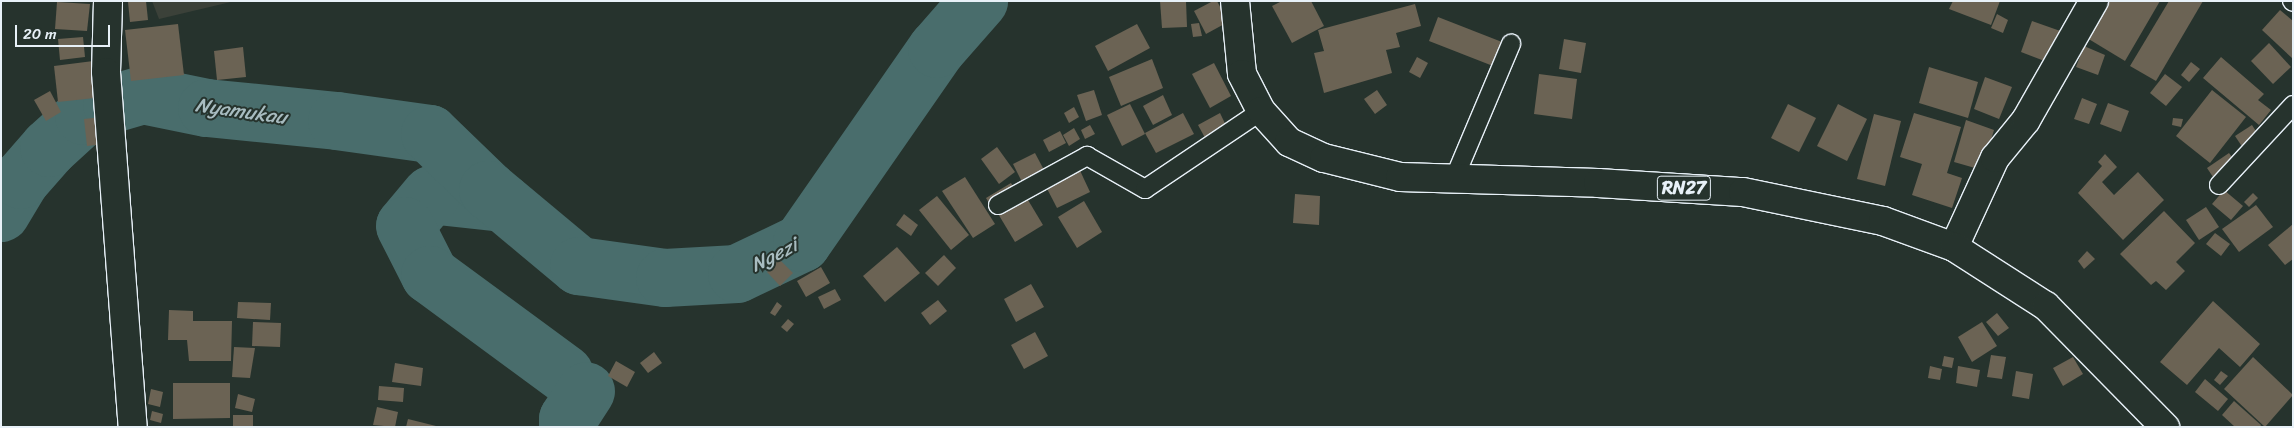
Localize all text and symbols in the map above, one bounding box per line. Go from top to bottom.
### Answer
scale bar [18,15,112,47]
text: 20 m [23,21,57,47]
water label: Nyamukau [194,93,288,129]
road number: RN27 [1656,172,1712,204]
water label: Ngezi [747,233,801,277]

